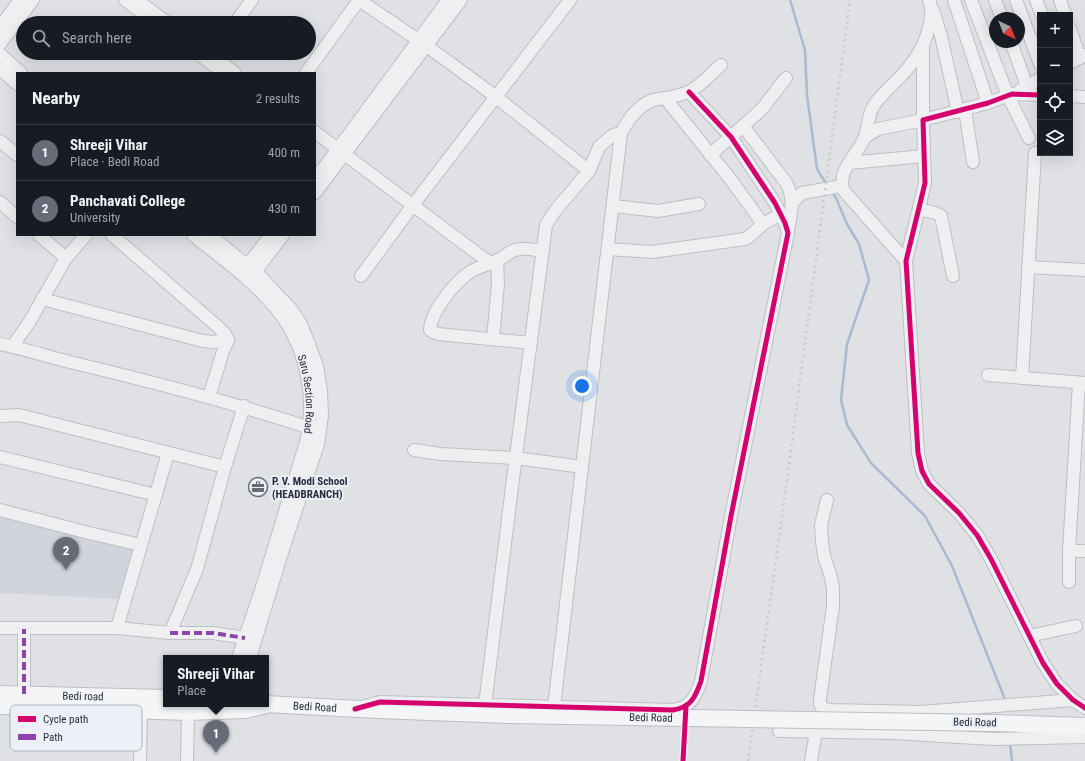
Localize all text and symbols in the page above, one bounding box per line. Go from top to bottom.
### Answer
north arrow [989,12,1025,48]
map controls [1037,12,1073,156]
button: + [1037,12,1073,48]
search box [16,16,316,60]
icon: search [30,27,52,49]
text: Search here [62,29,132,47]
button: − [1037,48,1073,84]
button: locate [1037,84,1073,120]
text: Nearby [32,88,80,108]
text: 2 results [256,91,300,106]
button: layers [1037,120,1073,156]
text: Shreeji Vihar [70,136,147,154]
text: 1 [42,145,48,160]
text: 400 m [268,145,300,160]
text: Place · Bedi Road [70,154,159,169]
text: Panchavati College [70,192,185,210]
text: 2 [42,201,48,216]
text: 430 m [268,201,300,216]
text: University [70,210,120,225]
street label: Saru Section Road [295,353,316,434]
your location [572,376,592,396]
place label: P. V. Modi School (HEADBRANCH) [272,475,348,501]
office icon: P. V. Modi School (HEADBRANCH) [247,476,269,498]
pin: 2 [53,537,79,570]
popup [163,655,269,707]
text: Shreeji Vihar [177,665,255,683]
text: Place [177,683,206,698]
street label: Bedi road [62,690,104,703]
street label: Bedi Road [293,699,337,715]
legend [10,705,142,751]
street label: Bedi Road [629,711,673,725]
text: Cycle path [43,713,88,726]
street label: Bedi Road [953,716,997,729]
pin: 1 [203,720,229,753]
text: Path [43,731,63,744]

